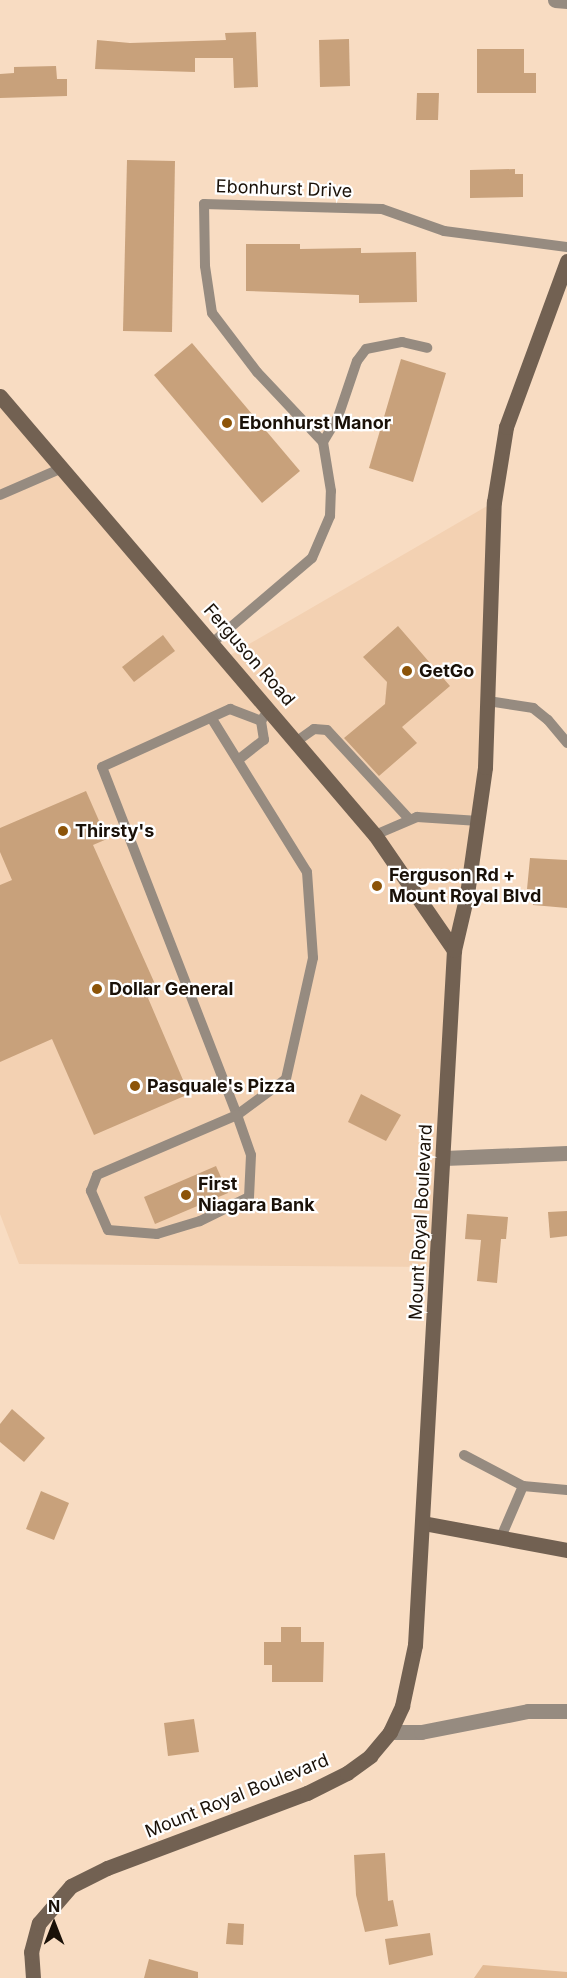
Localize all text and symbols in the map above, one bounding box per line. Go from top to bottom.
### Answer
street label: Ebonhurst Drive [215,176,353,202]
place label: Ebonhurst Manor [239,412,391,434]
marker: Ebonhurst Manor [220,416,234,430]
street label: Ferguson Road [199,600,299,710]
place label: GetGo [419,660,474,682]
marker: GetGo [400,664,414,678]
place label: Thirsty's [75,820,154,842]
marker: Thirsty's [56,824,70,838]
place label: Ferguson Rd + Mount Royal Blvd [389,865,541,908]
marker: Ferguson Rd + Mount Royal Blvd [370,879,384,893]
place label: Dollar General [109,978,233,1000]
marker: Dollar General [90,982,104,996]
place label: Pasquale's Pizza [147,1075,295,1097]
marker: Pasquale's Pizza [128,1079,142,1093]
street label: Mount Royal Boulevard [405,1124,437,1320]
place label: First Niagara Bank [198,1174,315,1216]
marker: First Niagara Bank [179,1188,193,1202]
street label: Mount Royal Boulevard [142,1749,332,1843]
north arrow [24,1894,84,1954]
text: N [48,1896,60,1916]

